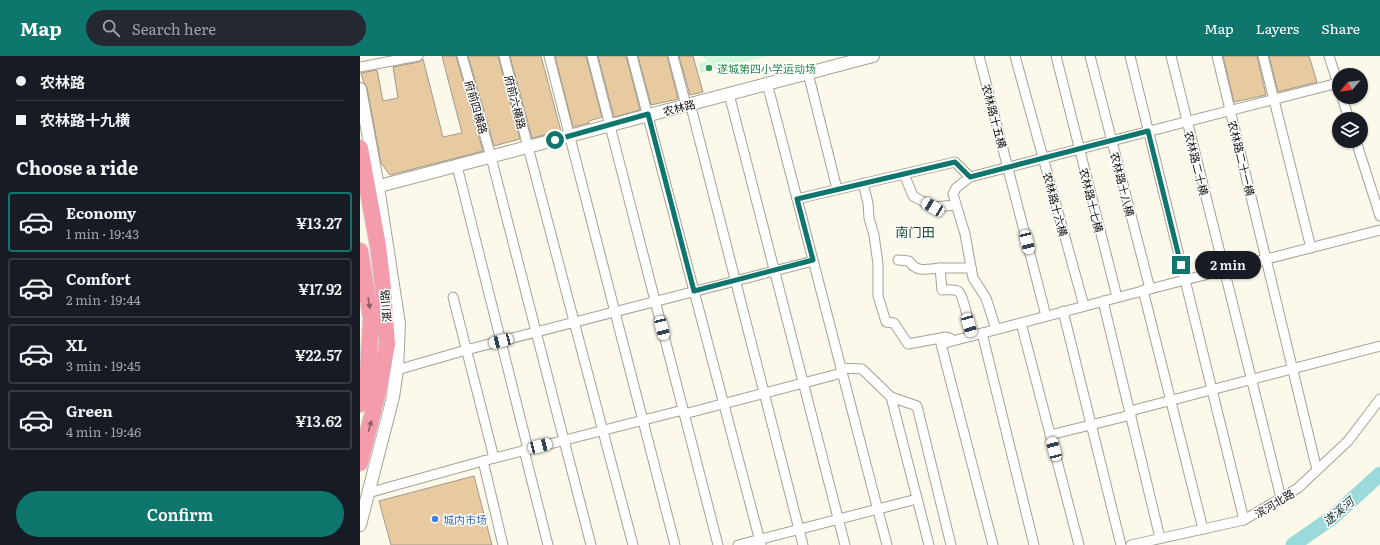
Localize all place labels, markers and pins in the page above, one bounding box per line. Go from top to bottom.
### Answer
place label: 遂城第四小学运动场 [717,60,816,76]
marker: 遂城第四小学运动场 [704,63,714,73]
place label: 城内市场 [443,511,487,527]
marker: 城内市场 [430,514,440,524]

